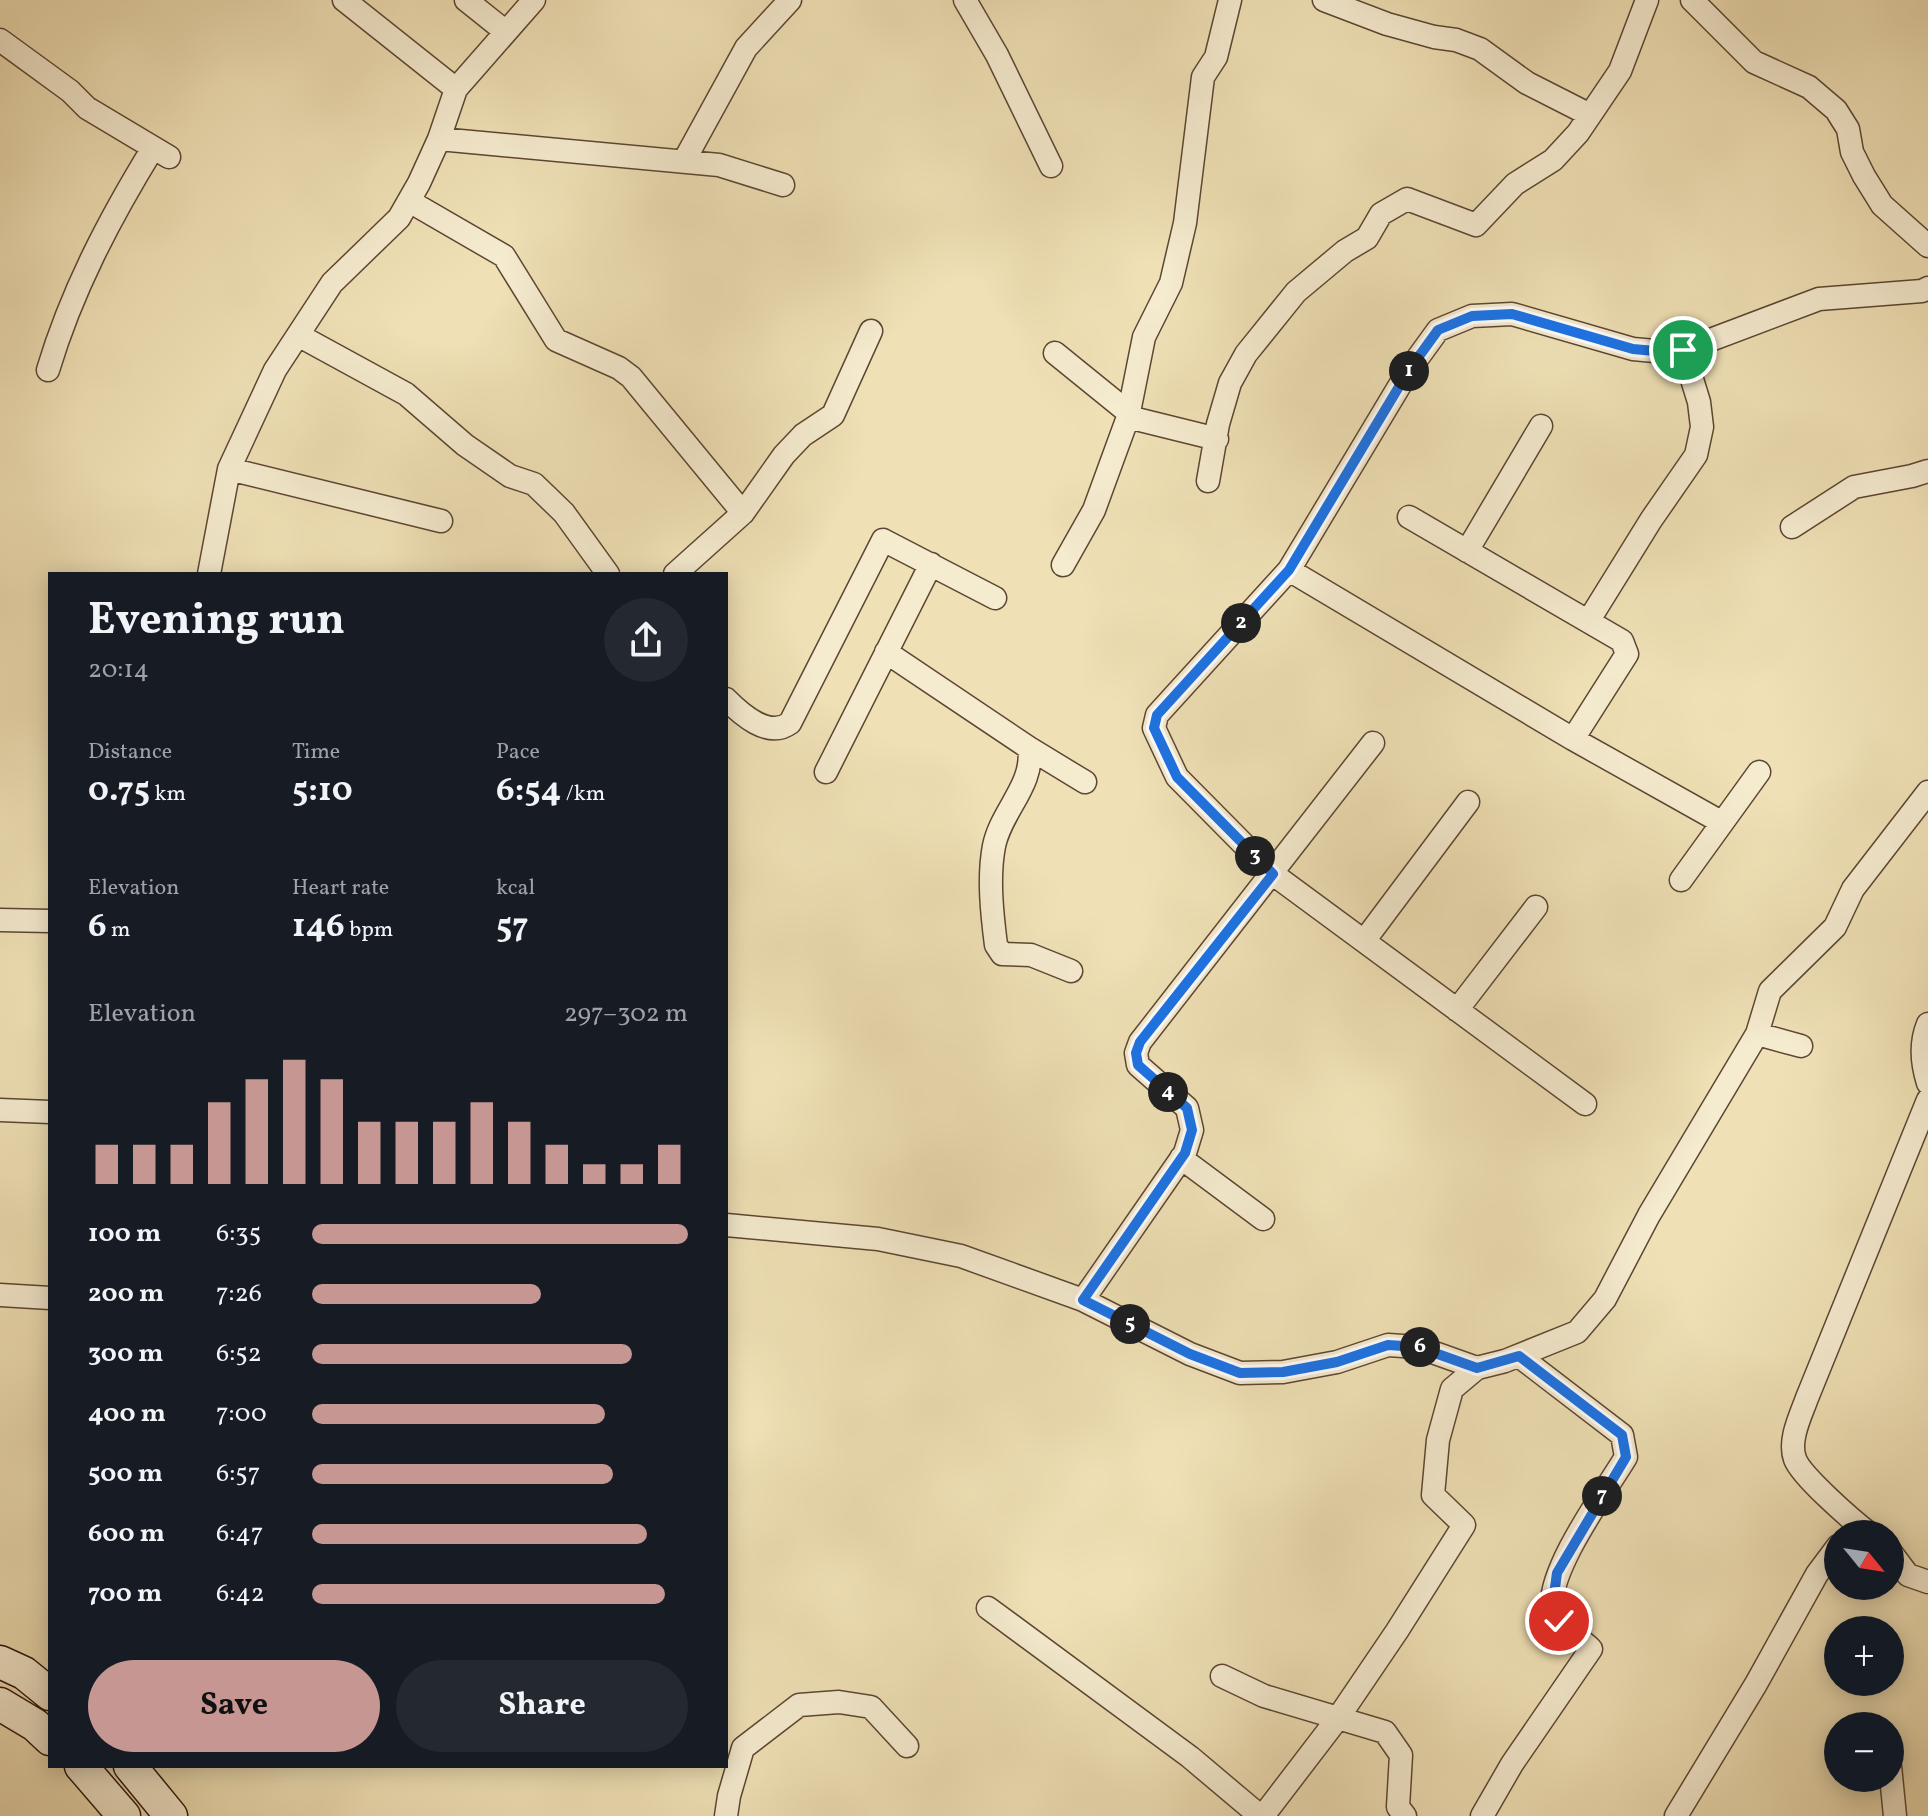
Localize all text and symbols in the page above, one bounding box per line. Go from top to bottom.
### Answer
pin [1649,316,1717,384]
icon: arrive [1661,328,1705,372]
pin: 1 [1389,351,1429,391]
text: 1 [1405,355,1413,386]
text: Evening run [88,591,345,652]
button: share [604,598,688,682]
pin: 2 [1221,603,1261,643]
text: 2 [1235,607,1247,638]
text: 20:14 [88,652,149,688]
text: Distance [88,737,172,768]
text: Time [292,737,340,768]
text: Pace [496,737,540,768]
text: 0.75 [88,768,150,815]
text: 5:10 [292,768,353,815]
text: 6:54 [496,768,561,815]
text: km [150,779,186,810]
text: /km [561,779,605,810]
pin: 3 [1235,836,1275,876]
text: 3 [1249,840,1261,871]
text: Elevation [88,873,179,904]
text: Heart rate [292,873,389,904]
text: kcal [496,873,535,904]
text: 6 [88,904,107,951]
text: 146 [292,904,345,951]
text: 57 [496,904,529,951]
text: m [107,915,131,946]
text: bpm [345,915,393,946]
text: Elevation [88,996,196,1032]
text: 297–302 m [564,996,688,1032]
pin: 4 [1148,1072,1188,1112]
text: 4 [1161,1076,1175,1107]
text: 100 m [88,1216,161,1252]
text: 6:35 [216,1216,261,1252]
text: 200 m [88,1276,164,1312]
text: 7:26 [216,1276,262,1312]
pin: 5 [1110,1304,1150,1344]
text: 5 [1125,1308,1135,1339]
pin: 6 [1400,1327,1440,1367]
text: 6 [1414,1331,1426,1362]
text: 300 m [88,1336,164,1372]
text: 6:52 [216,1336,262,1372]
text: 400 m [88,1396,166,1432]
text: 7:00 [216,1396,267,1432]
text: 500 m [88,1456,163,1492]
text: 6:57 [216,1456,260,1492]
pin: 7 [1582,1476,1622,1516]
text: 7 [1597,1480,1607,1511]
text: 600 m [88,1516,165,1552]
text: 6:47 [216,1516,263,1552]
north arrow [1824,1520,1904,1600]
map controls [1824,1520,1904,1792]
text: 700 m [88,1576,162,1612]
text: 6:42 [216,1576,265,1612]
pin [1525,1587,1593,1655]
icon: check [1537,1599,1581,1643]
button: + [1824,1616,1904,1696]
button: Save [88,1660,380,1752]
button: Share [396,1660,688,1752]
button: − [1824,1712,1904,1792]

